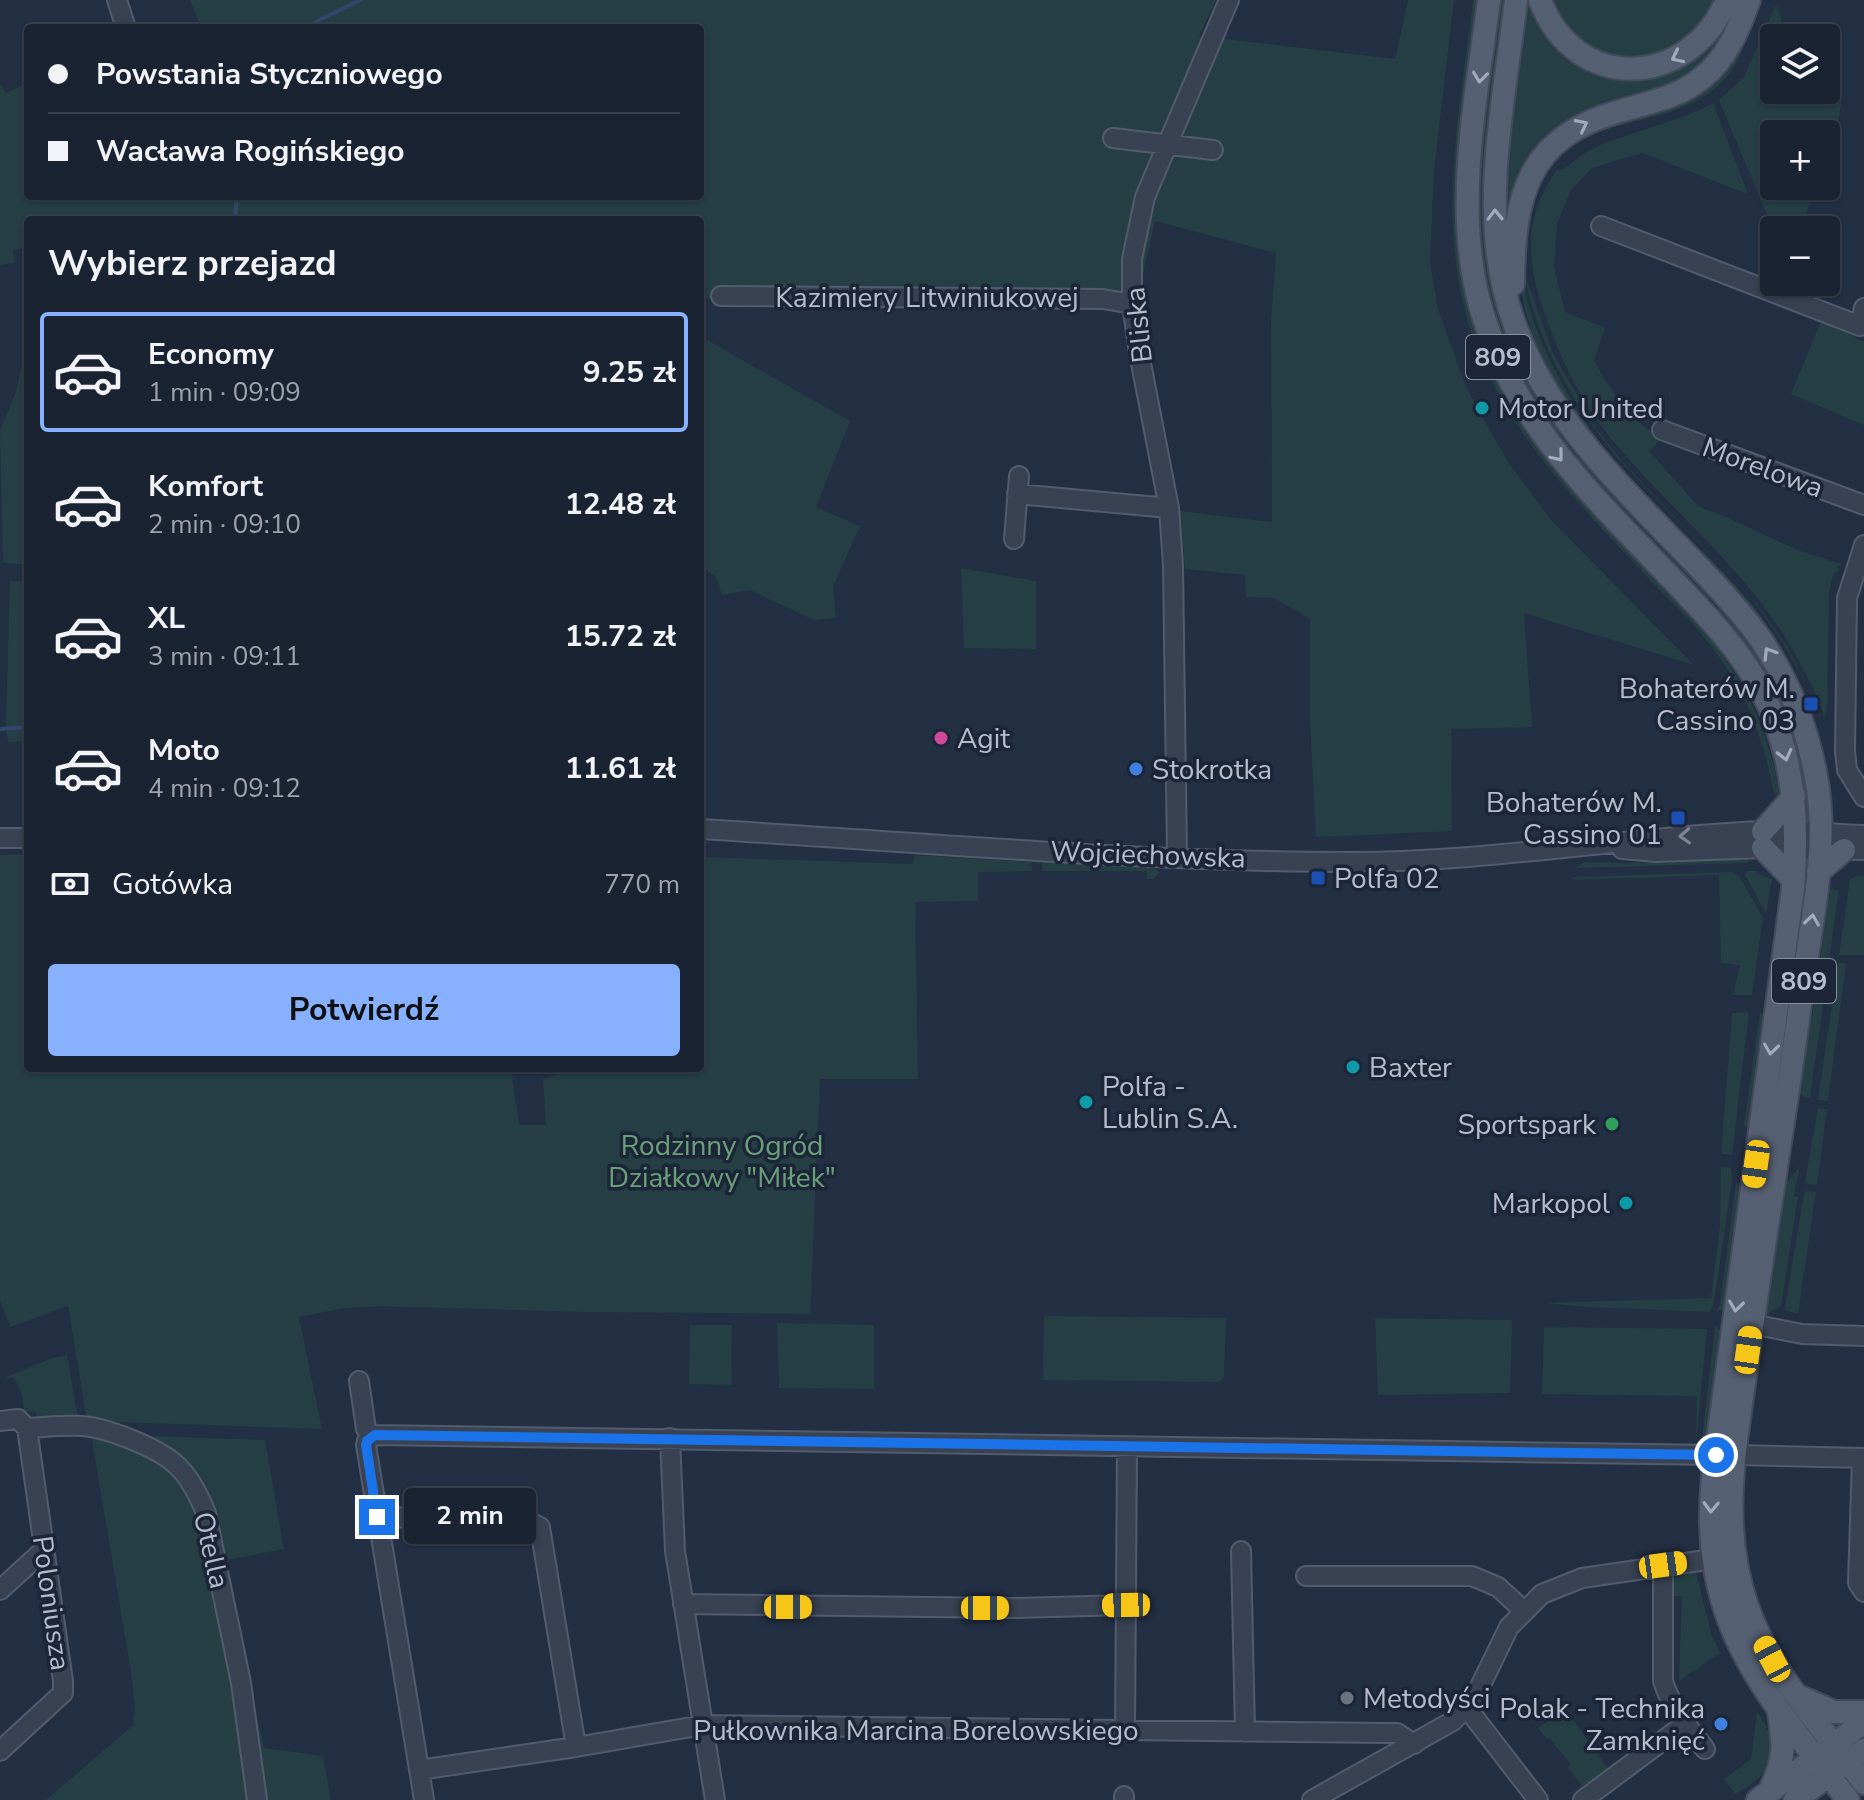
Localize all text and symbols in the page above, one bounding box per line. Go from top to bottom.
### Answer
map controls [1760,24,1840,296]
button: layers [1760,24,1840,104]
one-way arrow [1670,47,1685,63]
text: Powstania Styczniowego [96,54,443,95]
one-way arrow [1472,71,1489,84]
one-way arrow [1573,120,1588,135]
button: + [1760,120,1840,200]
text: Wacława Rogińskiego [96,131,405,172]
one-way arrow [1486,208,1504,221]
button: − [1760,216,1840,296]
text: Wybierz przejazd [48,239,337,288]
street label: Kazimiery Litwiniukowej [775,279,1079,317]
street label: Bliska [1116,285,1162,365]
text: Economy [148,334,274,375]
road number: 809 [1466,335,1530,379]
icon: car [52,336,124,408]
text: 9.25 zł [583,352,676,393]
text: 1 min · 09:09 [148,375,301,410]
place label: Motor United [1498,390,1663,428]
marker: Motor United [1473,399,1491,417]
street label: Morelowa [1697,429,1828,507]
one-way arrow [1548,447,1563,461]
text: Komfort [148,466,263,507]
icon: car [52,468,124,540]
text: 12.48 zł [565,484,676,525]
text: 2 min · 09:10 [148,507,301,542]
text: XL [148,598,185,639]
icon: car [52,600,124,672]
text: 15.72 zł [565,616,676,657]
text: 3 min · 09:11 [148,639,301,674]
one-way arrow [1764,647,1779,662]
place label: Bohaterów M. Cassino 03 [1619,670,1795,740]
marker: Bohaterów M. Cassino 03 [1802,695,1820,713]
place label: Agit [957,720,1010,758]
marker: Agit [932,729,950,747]
text: Moto [148,730,220,771]
icon: car [52,732,124,804]
text: 11.61 zł [565,748,676,789]
one-way arrow [1776,748,1793,762]
place label: Stokrotka [1152,751,1272,789]
marker: Stokrotka [1127,760,1145,778]
text: 4 min · 09:12 [148,771,301,806]
place label: Bohaterów M. Cassino 01 [1486,784,1662,854]
marker: Bohaterów M. Cassino 01 [1669,809,1687,827]
one-way arrow [1678,827,1691,844]
street label: Wojciechowska [1050,833,1246,877]
place label: Polfa 02 [1334,860,1440,898]
icon: cash [48,862,92,906]
text: Gotówka [112,864,233,905]
text: 770 m [604,867,680,902]
marker: Polfa 02 [1309,869,1327,887]
one-way arrow [1803,913,1820,927]
road number: 809 [1772,959,1836,1003]
button: Potwierdź [48,964,680,1056]
one-way arrow [1763,1042,1780,1056]
place label: Baxter [1369,1049,1452,1087]
marker: Baxter [1344,1058,1362,1076]
place label: Polfa - Lublin S.A. [1102,1068,1238,1138]
marker: Polfa - Lublin S.A. [1077,1093,1095,1111]
place label: Sportspark [1458,1106,1597,1144]
marker: Sportspark [1603,1115,1621,1133]
park label: Rodzinny Ogród Działkowy "Miłek" [608,1127,836,1197]
car [1741,1139,1771,1189]
place label: Markopol [1492,1185,1611,1223]
marker: Markopol [1617,1194,1635,1212]
one-way arrow [1728,1300,1745,1313]
car [1733,1325,1763,1375]
route start [1698,1437,1734,1473]
callout: 2 min [405,1489,537,1545]
text: 2 min [436,1498,504,1533]
route end [359,1499,395,1535]
one-way arrow [1703,1501,1720,1514]
street label: Otella [184,1508,238,1592]
street label: Poloniusza [23,1533,79,1673]
car [1638,1550,1688,1580]
car [1102,1593,1150,1617]
car [764,1595,812,1619]
car [961,1596,1009,1620]
car [1750,1632,1794,1686]
place label: Metodyści [1363,1680,1490,1718]
marker: Metodyści [1338,1689,1356,1707]
place label: Polak - Technika Zamknięć [1499,1690,1705,1760]
street label: Pułkownika Marcina Borelowskiego [693,1712,1139,1750]
marker: Polak - Technika Zamknięć [1712,1715,1730,1733]

